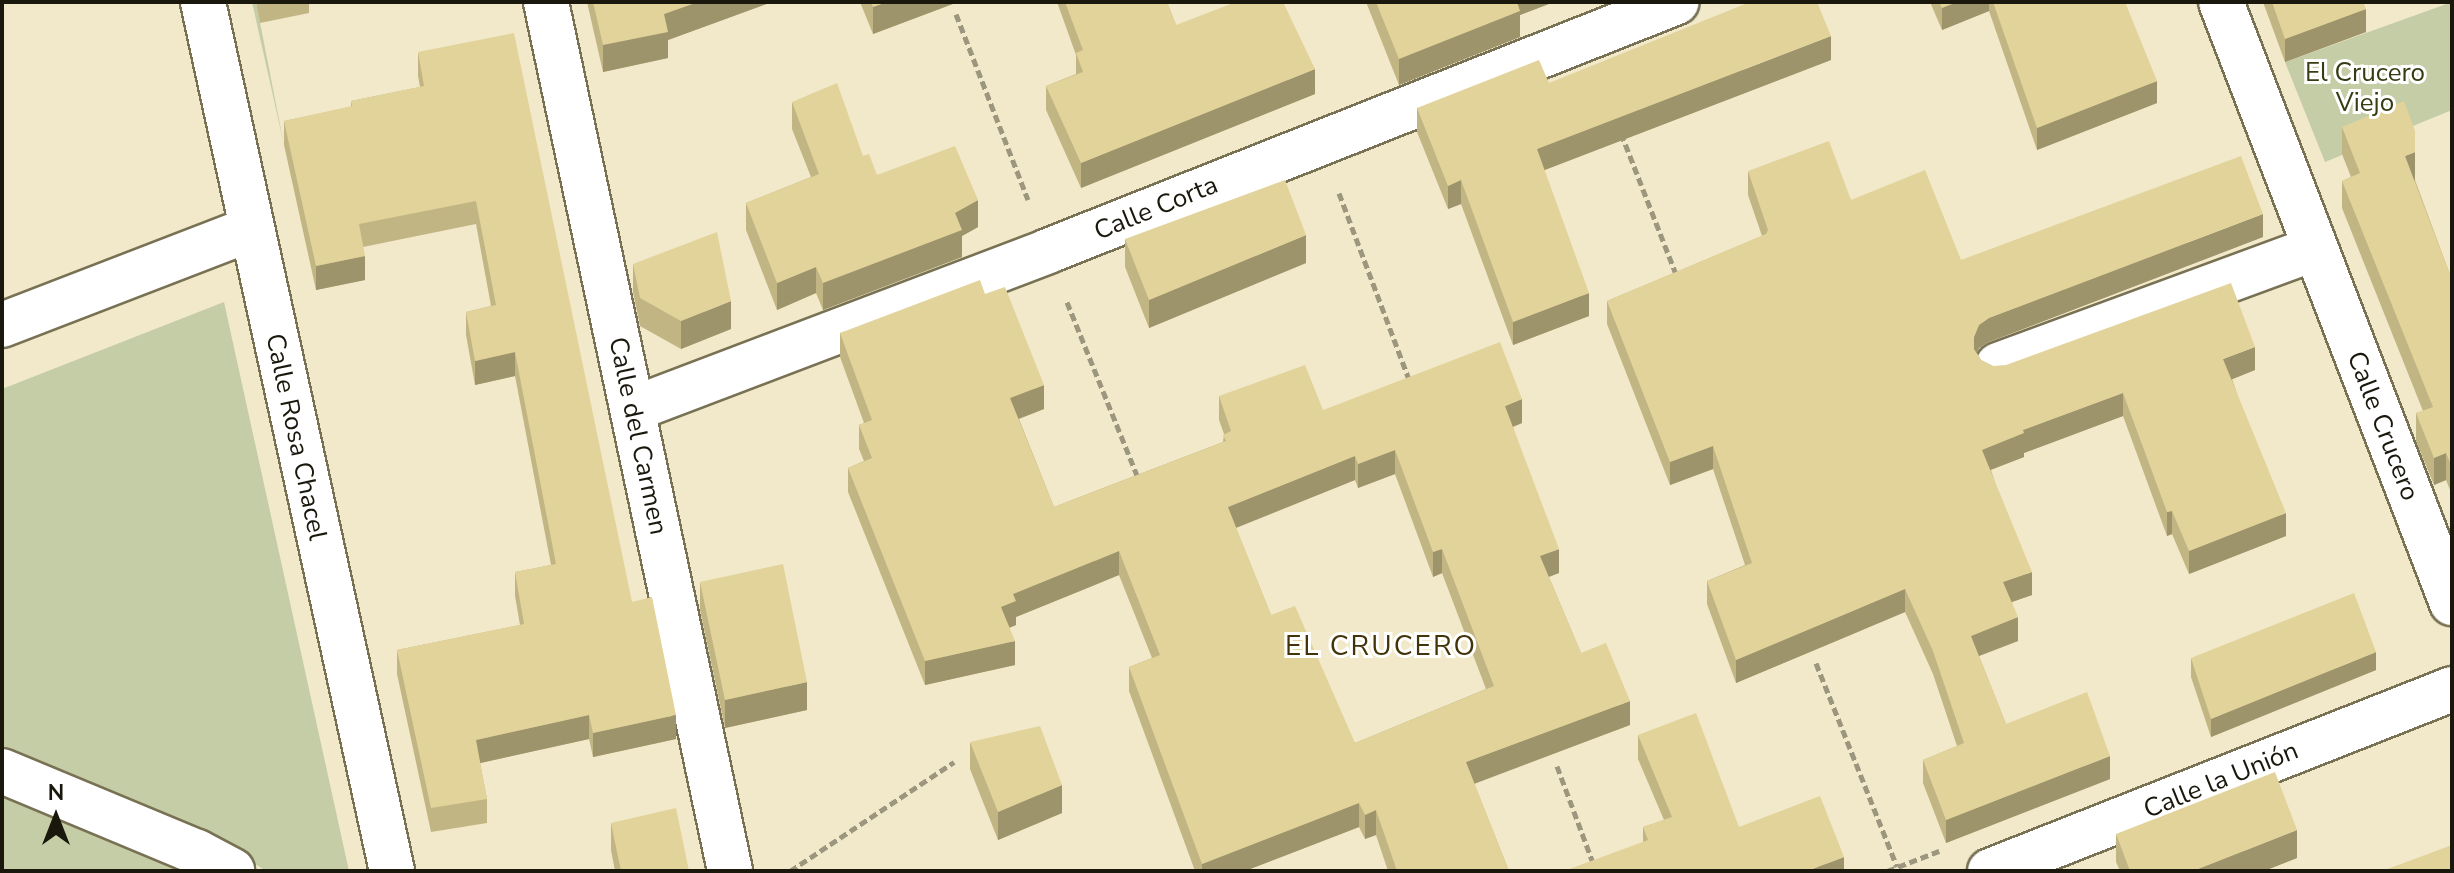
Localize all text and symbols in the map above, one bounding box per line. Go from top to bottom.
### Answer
park label: El Crucero Viejo [2305,57,2425,118]
street label: Calle Corta [1090,169,1222,247]
street label: Calle Rosa Chacel [259,331,333,543]
street label: Calle del Carmen [602,334,674,538]
street label: Calle Crucero [2340,347,2426,505]
district label: EL CRUCERO [1285,629,1477,663]
street label: Calle la Unión [2139,735,2303,825]
north arrow [16,777,96,857]
text: N [48,778,64,808]

